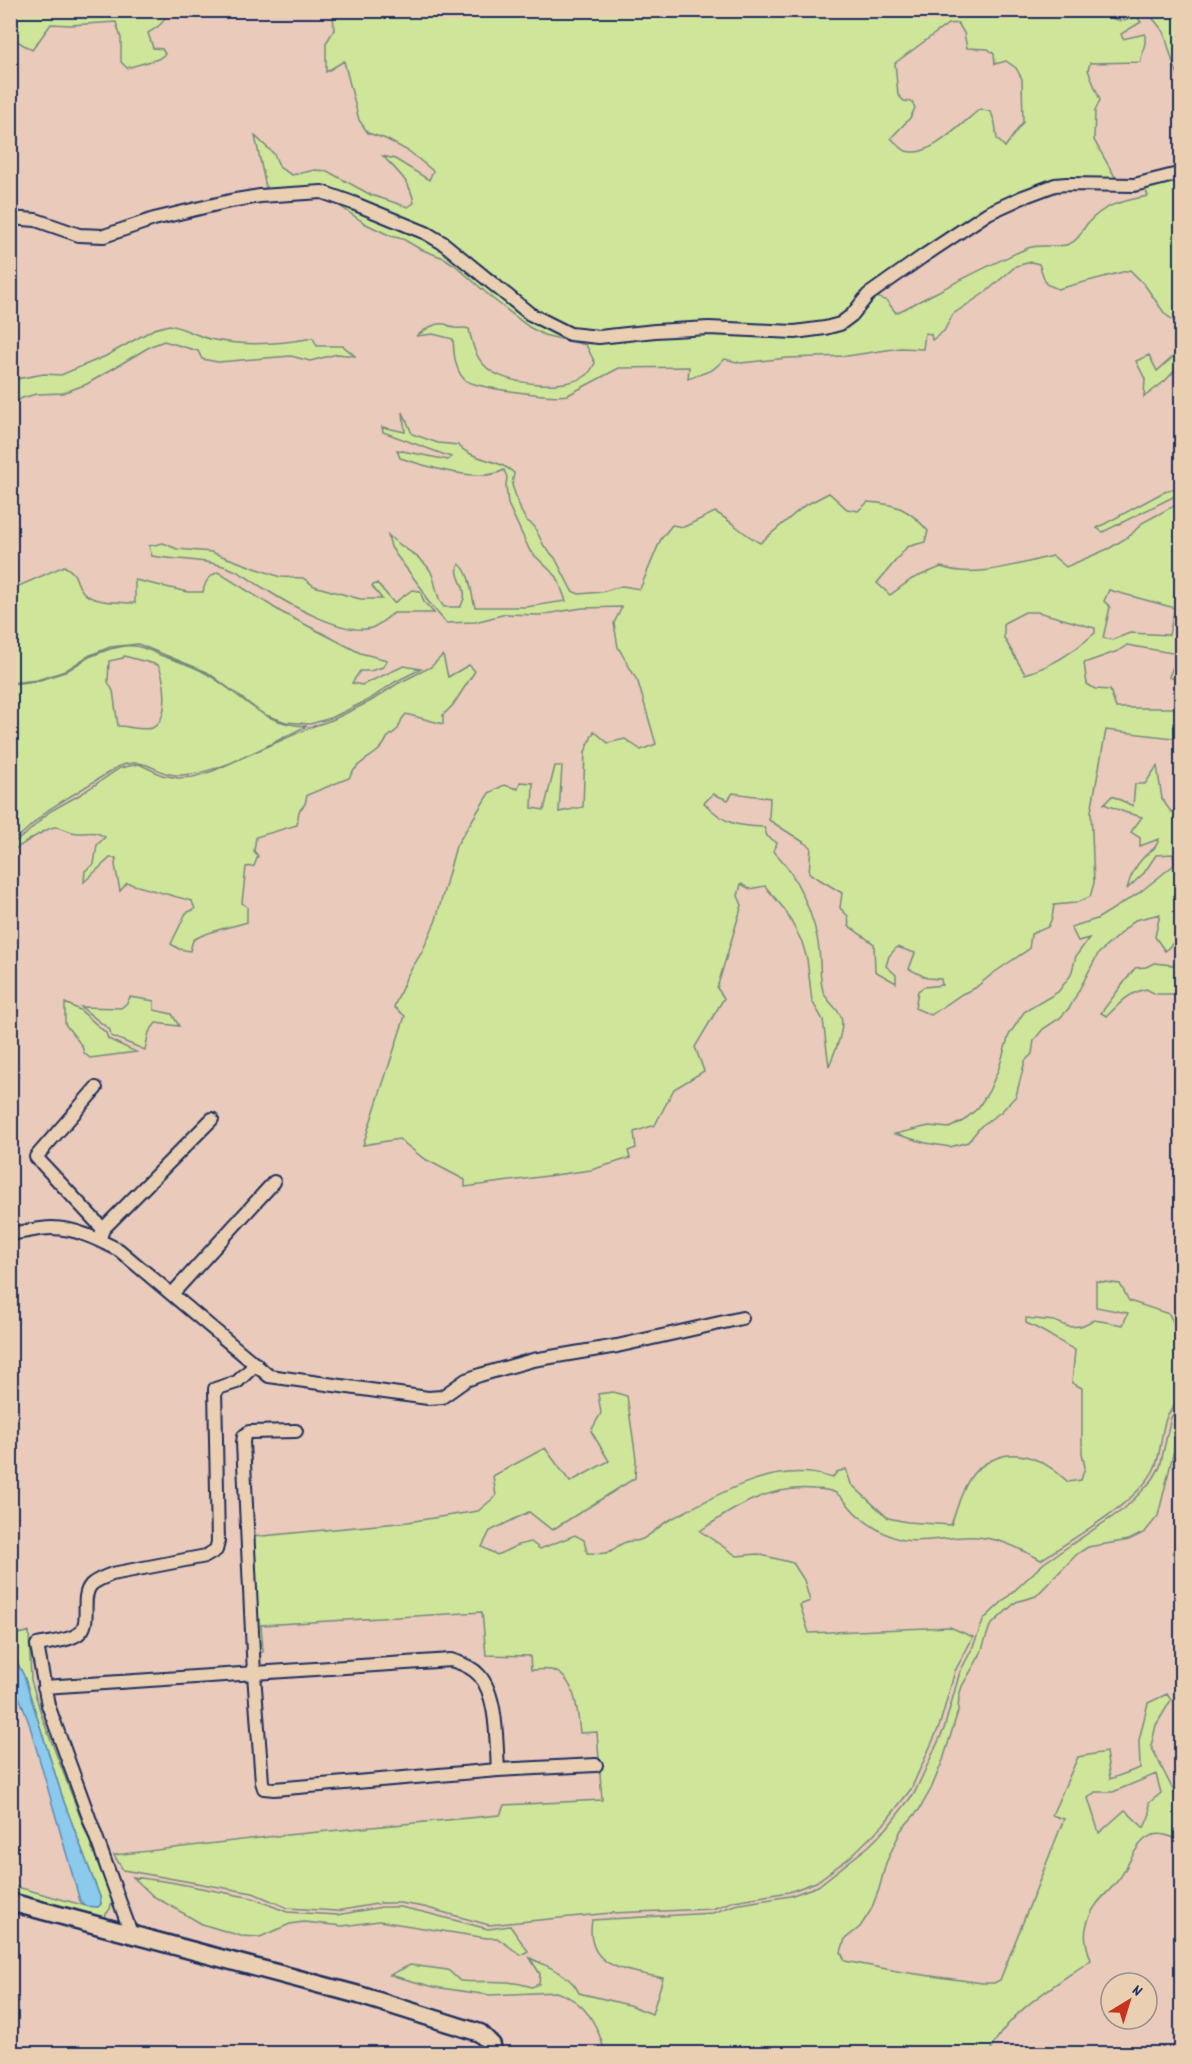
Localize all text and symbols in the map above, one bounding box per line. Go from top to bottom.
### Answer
north arrow [1099,1971,1159,2031]
text: N [1127,1980,1147,2003]

